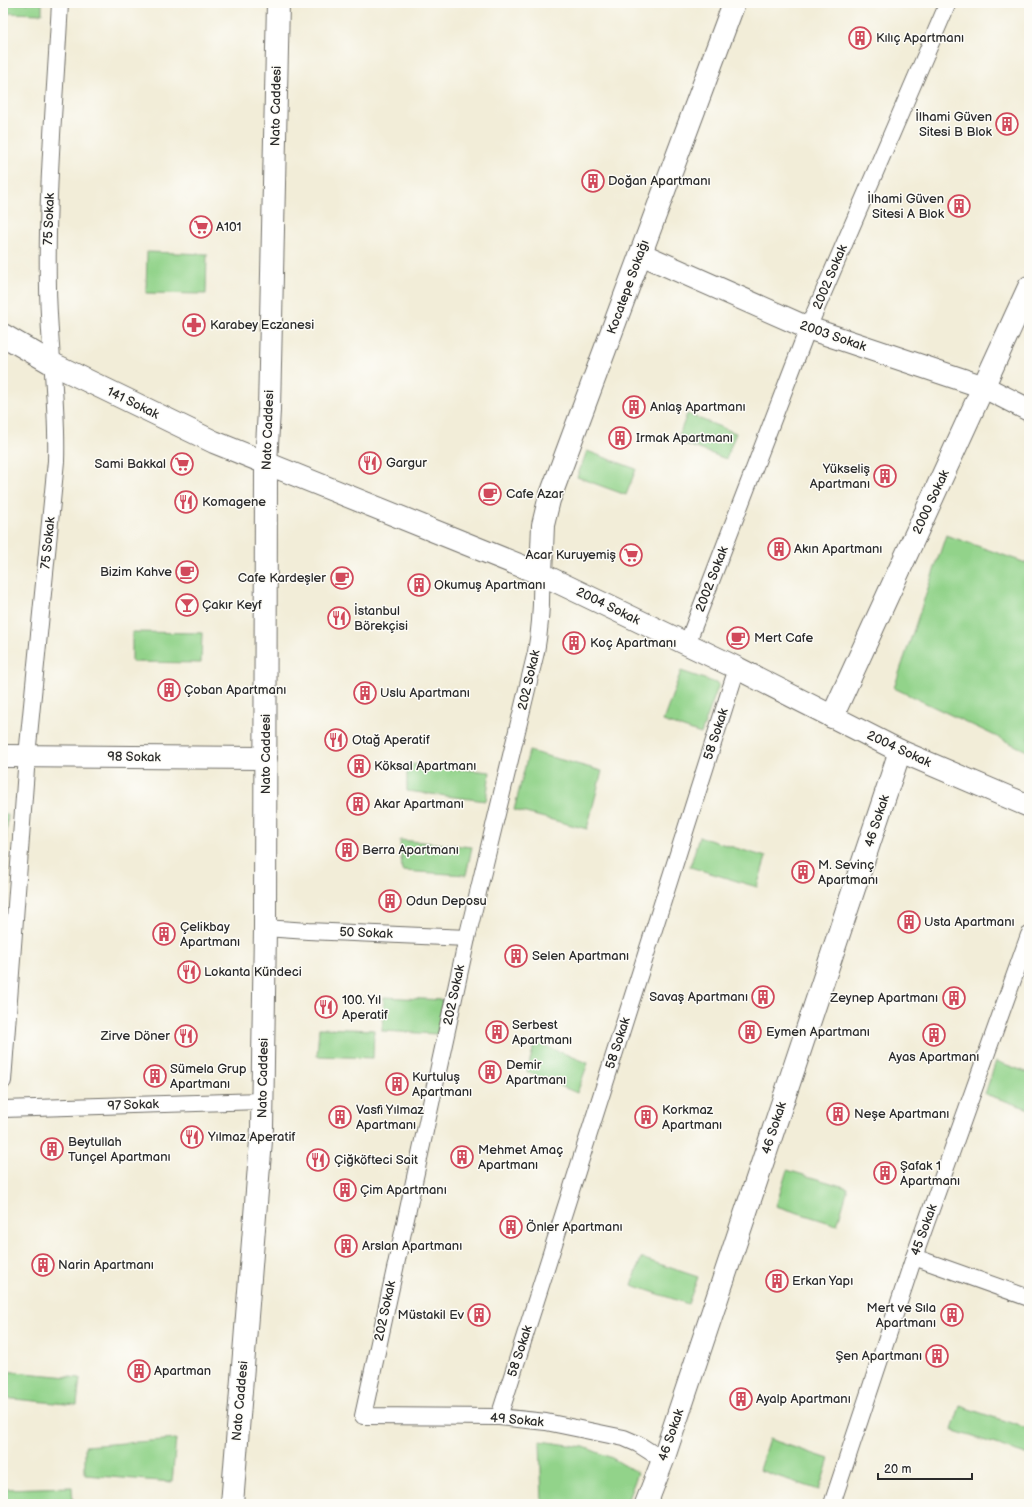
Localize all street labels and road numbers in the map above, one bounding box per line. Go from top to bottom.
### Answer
street label: Nato Caddesi [267,66,285,146]
street label: 75 Sokak [40,192,58,245]
street label: Kocatepe Sokağı [604,238,652,336]
street label: 2002 Sokak [809,242,851,312]
street label: 2003 Sokak [798,317,869,355]
street label: 141 Sokak [104,383,162,423]
street label: Nato Caddesi [259,390,277,470]
street label: 2000 Sokak [909,467,953,537]
street label: 75 Sokak [37,516,59,570]
street label: 2002 Sokak [692,543,732,614]
street label: 2004 Sokak [573,584,643,629]
street label: 202 Sokak [514,648,544,712]
street label: 58 Sokak [700,706,732,762]
street label: Nato Caddesi [258,714,274,794]
street label: 2004 Sokak [864,727,934,771]
street label: 98 Sokak [107,749,161,765]
street label: 46 Sokak [861,792,893,849]
street label: 50 Sokak [339,924,394,942]
street label: 202 Sokak [440,963,468,1027]
street label: 58 Sokak [602,1015,634,1071]
street label: Nato Caddesi [254,1038,272,1118]
street label: 97 Sokak [107,1096,160,1114]
street label: 46 Sokak [758,1099,790,1156]
street label: 45 Sokak [907,1201,941,1258]
street label: 202 Sokak [371,1279,399,1343]
street label: 58 Sokak [504,1323,536,1379]
street label: Nato Caddesi [229,1360,251,1442]
street label: 46 Sokak [655,1406,688,1463]
street label: 49 Sokak [489,1410,545,1430]

